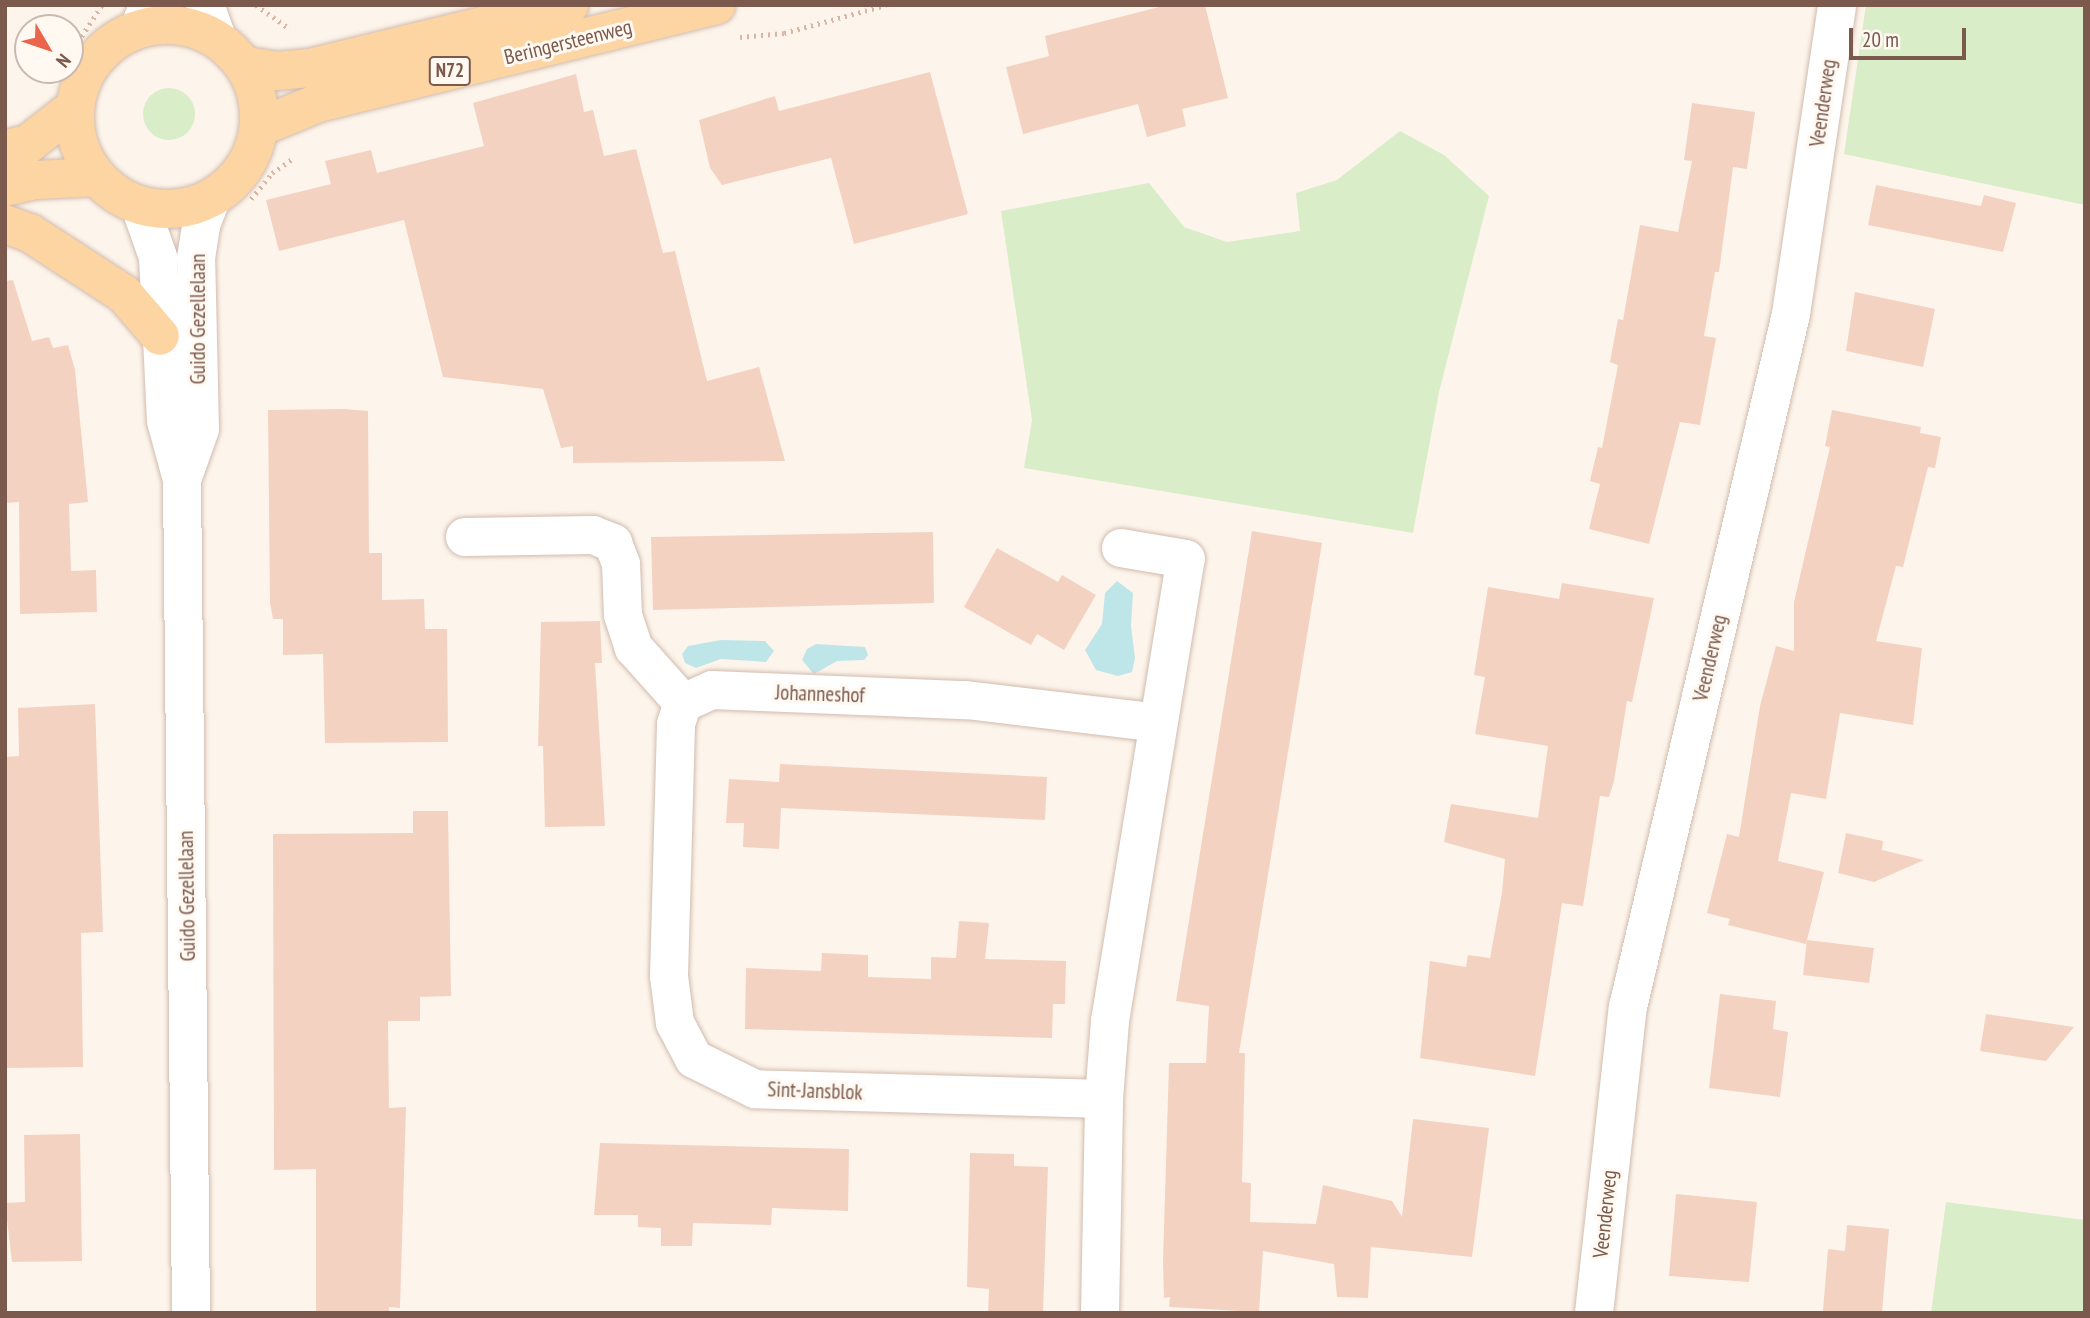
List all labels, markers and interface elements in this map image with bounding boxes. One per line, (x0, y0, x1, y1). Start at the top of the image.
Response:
north arrow (14, 14, 84, 84)
street label: Beringersteenweg (502, 14, 634, 70)
scale bar (1852, 14, 1969, 58)
text: 20 m (1862, 26, 1899, 53)
text: N (51, 49, 76, 72)
road number: N72 (427, 55, 473, 86)
street label: Veenderweg (1804, 57, 1842, 149)
street label: Guido Gezellelaan (185, 254, 211, 384)
street label: Veenderweg (1688, 612, 1732, 704)
street label: Johanneshof (775, 680, 865, 708)
street label: Guido Gezellelaan (173, 830, 201, 962)
street label: Sint-Jansblok (767, 1077, 863, 1105)
street label: Veenderweg (1588, 1169, 1622, 1259)

